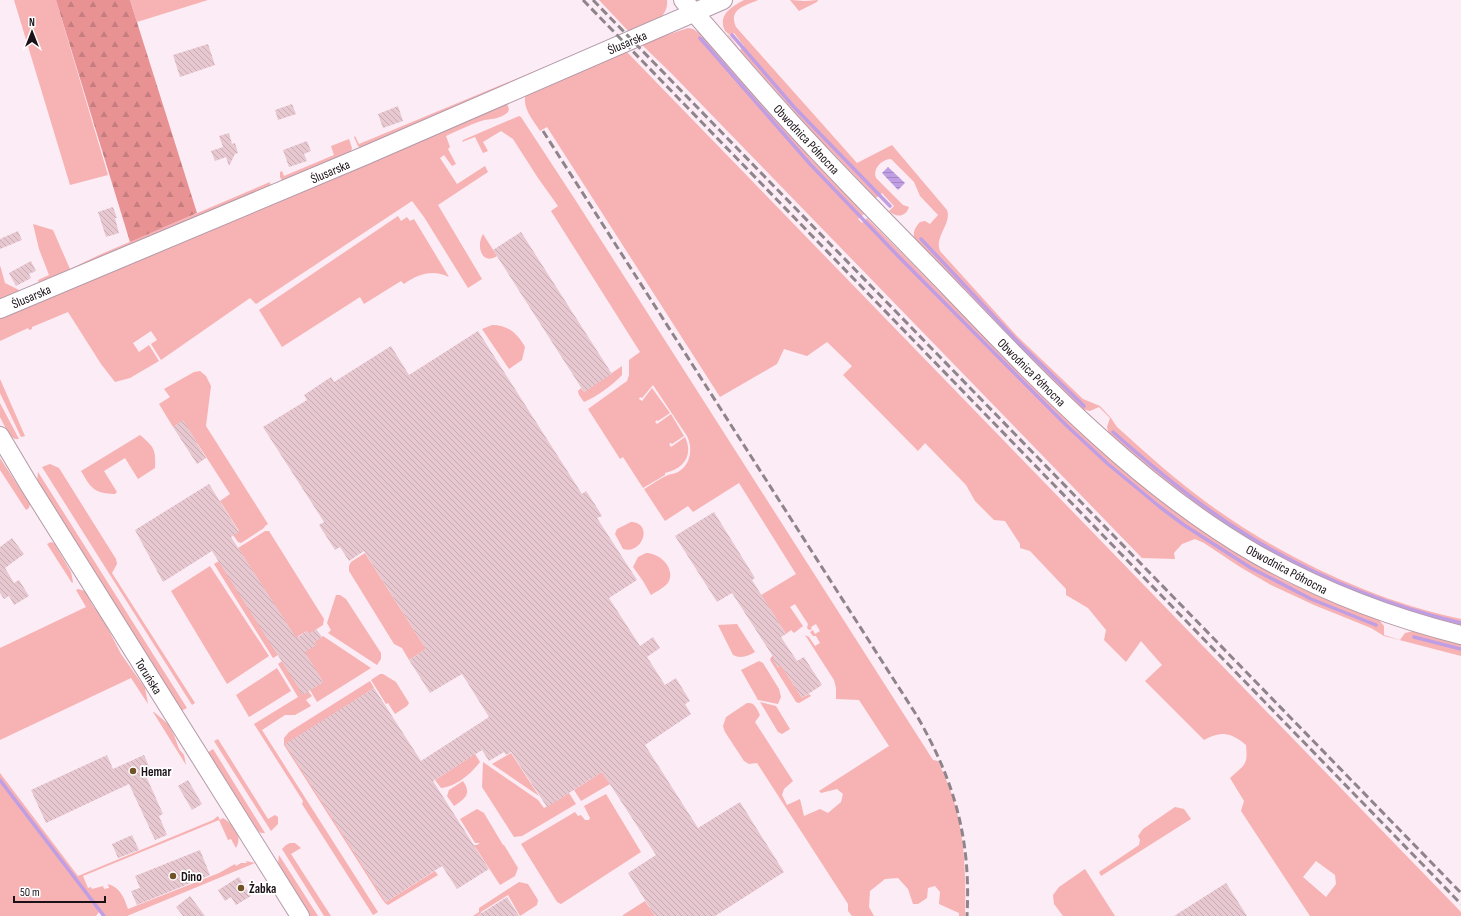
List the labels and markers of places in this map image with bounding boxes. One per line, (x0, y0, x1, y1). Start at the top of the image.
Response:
place label: Hemar (141, 764, 171, 780)
marker: Hemar (128, 766, 138, 776)
place label: Dino (181, 869, 202, 885)
marker: Dino (168, 871, 178, 881)
place label: Żabka (249, 881, 276, 897)
marker: Żabka (236, 883, 246, 893)

